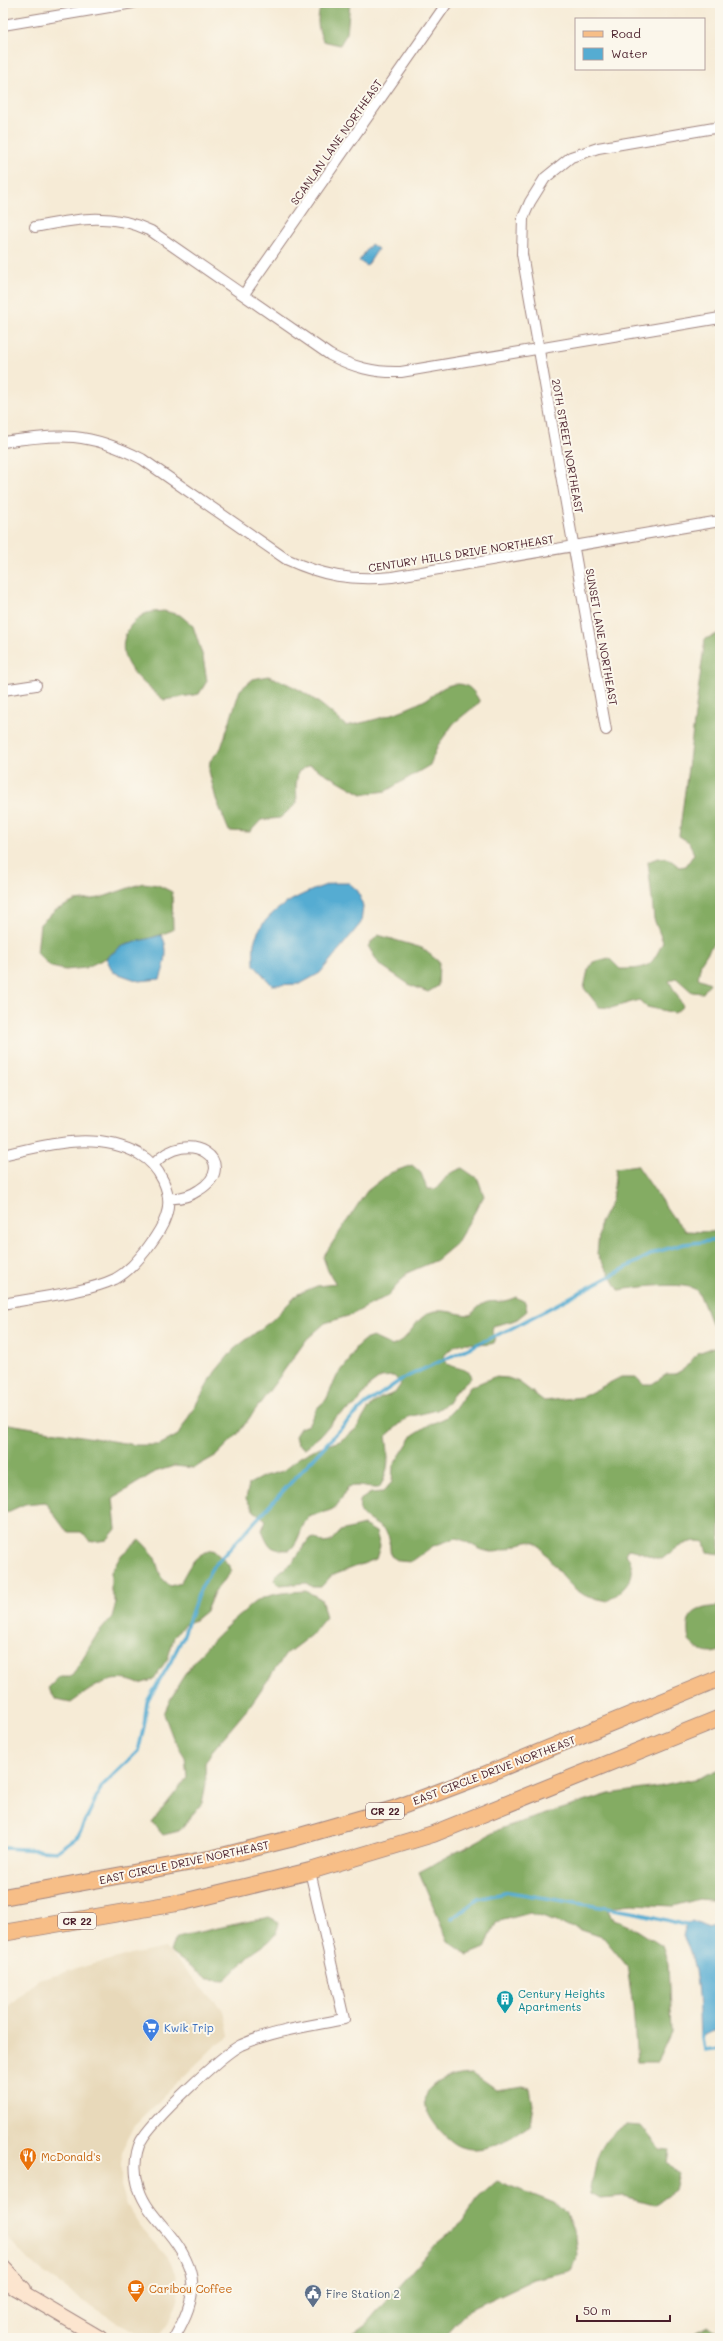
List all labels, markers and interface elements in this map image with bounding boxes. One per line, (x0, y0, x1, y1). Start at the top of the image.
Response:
legend (575, 18, 705, 70)
text: Road (611, 25, 641, 41)
text: Water (611, 45, 648, 61)
street label: SCANLAN LANE NORTHEAST (287, 76, 385, 208)
street label: 20TH STREET NORTHEAST (549, 378, 587, 514)
street label: CENTURY HILLS DRIVE NORTHEAST (367, 531, 555, 575)
street label: SUNSET LANE NORTHEAST (583, 567, 621, 707)
street label: EAST CIRCLE DRIVE NORTHEAST (410, 1732, 578, 1808)
road number: CR 22 (366, 1803, 404, 1819)
street label: EAST CIRCLE DRIVE NORTHEAST (98, 1837, 270, 1887)
road number: CR 22 (58, 1913, 96, 1929)
place label: Century Heights Apartments (518, 1986, 605, 2014)
building icon: Century Heights Apartments (495, 1989, 515, 2014)
supermarket icon: Kwik Trip (141, 2017, 161, 2042)
place label: Kwik Trip (164, 2020, 214, 2035)
restaurant icon: McDonald's (18, 2146, 38, 2171)
place label: McDonald's (41, 2149, 101, 2164)
cafe icon: Caribou Coffee (126, 2278, 146, 2303)
place label: Caribou Coffee (149, 2281, 232, 2296)
public building icon: Fire Station 2 (303, 2283, 323, 2308)
place label: Fire Station 2 (326, 2286, 400, 2301)
scale bar (577, 2297, 670, 2323)
text: 50 m (583, 2302, 611, 2318)

